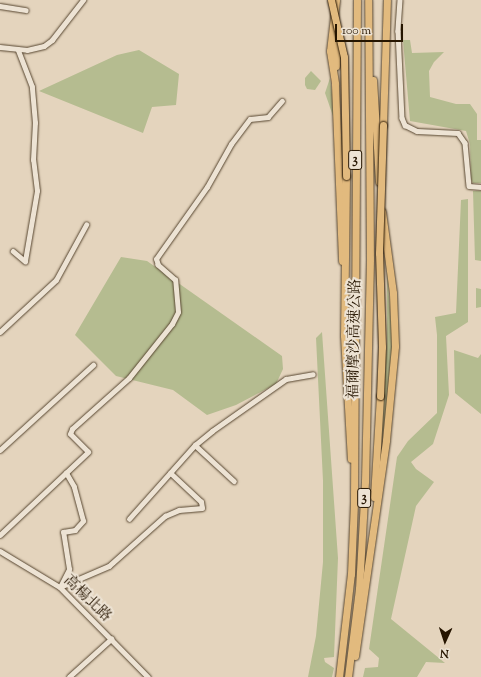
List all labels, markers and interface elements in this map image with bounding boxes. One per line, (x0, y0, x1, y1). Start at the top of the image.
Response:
scale bar (337, 16, 405, 42)
text: 100 m (342, 22, 371, 40)
road number: 3 (348, 148, 362, 172)
street label: 福爾摩沙高速公路 (345, 279, 365, 399)
road number: 3 (357, 486, 371, 510)
street label: 高楊北路 (59, 572, 115, 626)
north arrow (425, 621, 465, 661)
text: N (440, 645, 449, 661)

